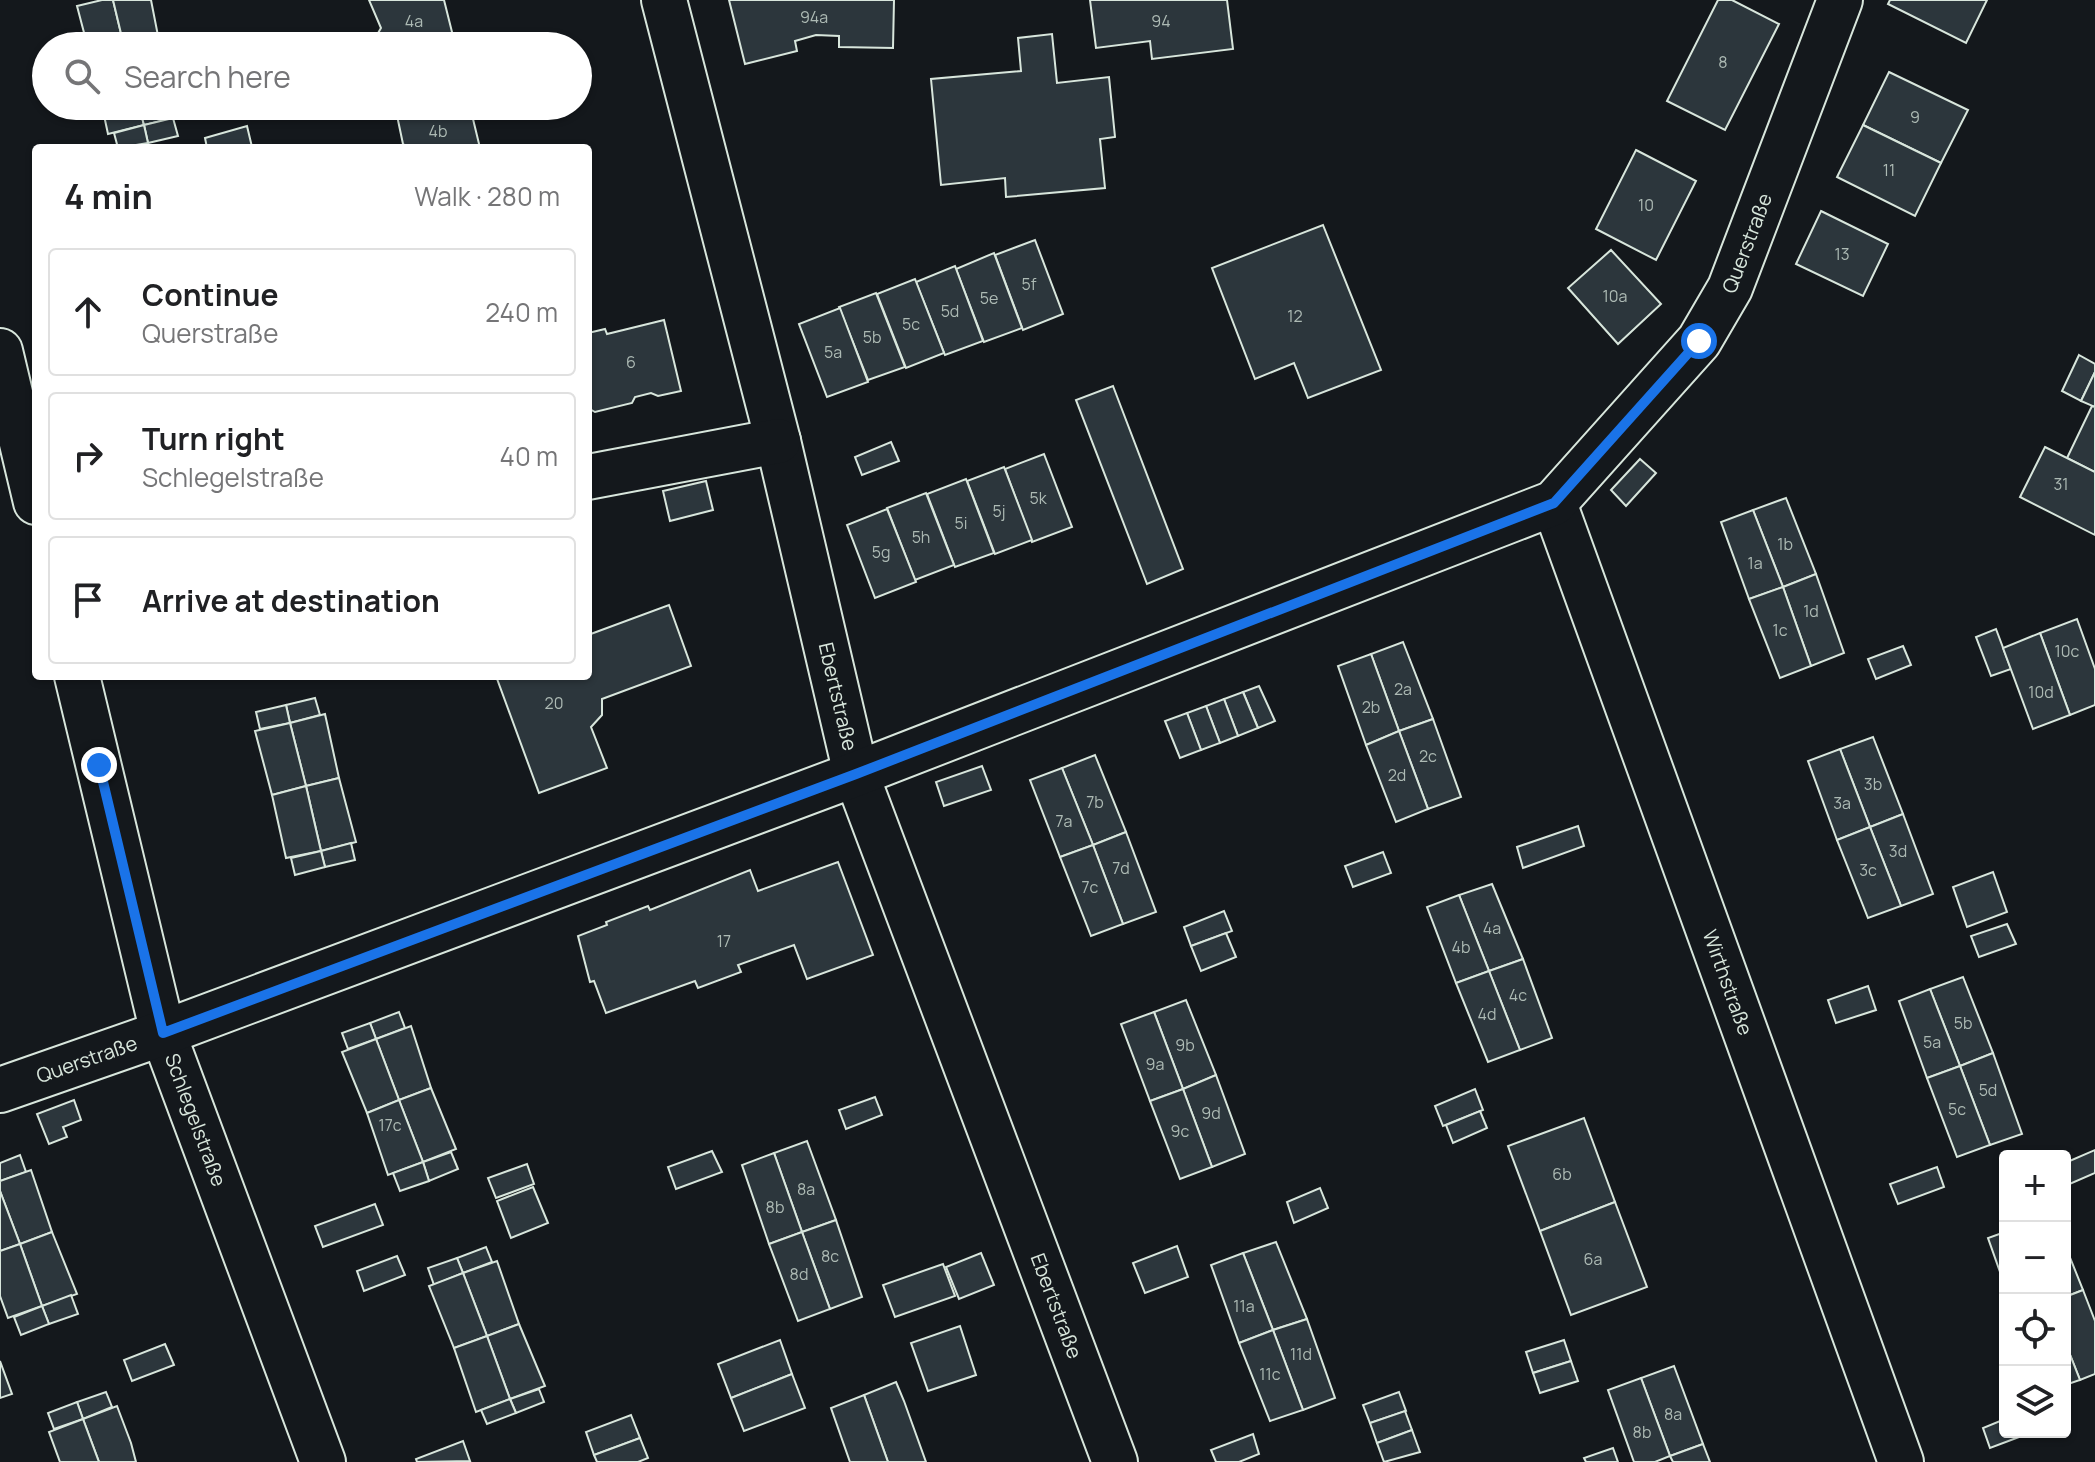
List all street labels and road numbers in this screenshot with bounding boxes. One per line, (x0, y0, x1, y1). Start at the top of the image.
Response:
street label: Querstraße (1715, 189, 1778, 297)
street label: Ebertstraße (813, 640, 864, 753)
street label: Wirthstraße (1697, 926, 1759, 1039)
street label: Querstraße (33, 1029, 141, 1089)
street label: Schlegelstraße (159, 1049, 233, 1190)
street label: Ebertstraße (1025, 1249, 1089, 1362)

